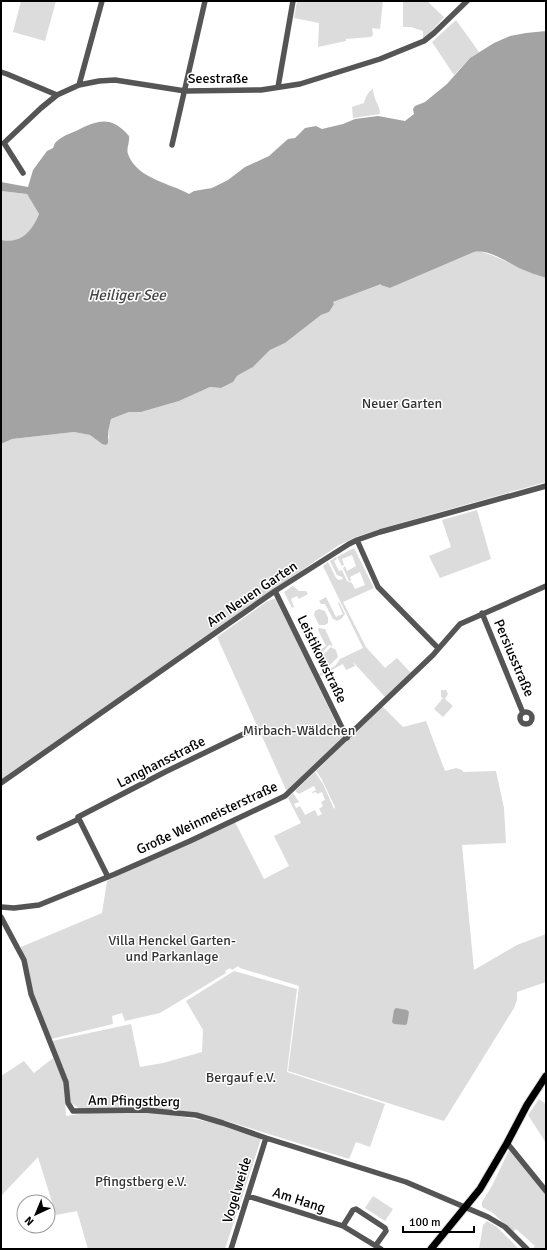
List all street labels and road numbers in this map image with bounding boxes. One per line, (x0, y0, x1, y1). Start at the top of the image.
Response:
street label: Seestraße (188, 70, 248, 87)
street label: Am Neuen Garten (203, 557, 301, 631)
street label: Leistikowstraße (293, 612, 351, 706)
street label: Persiusstraße (490, 617, 538, 699)
street label: Langhansstraße (114, 732, 208, 792)
street label: Große Weinmeisterstraße (134, 778, 280, 858)
street label: Am Pfingstberg (88, 1092, 180, 1110)
street label: Vogelweide (219, 1155, 255, 1225)
street label: Am Hang (271, 1184, 327, 1216)

